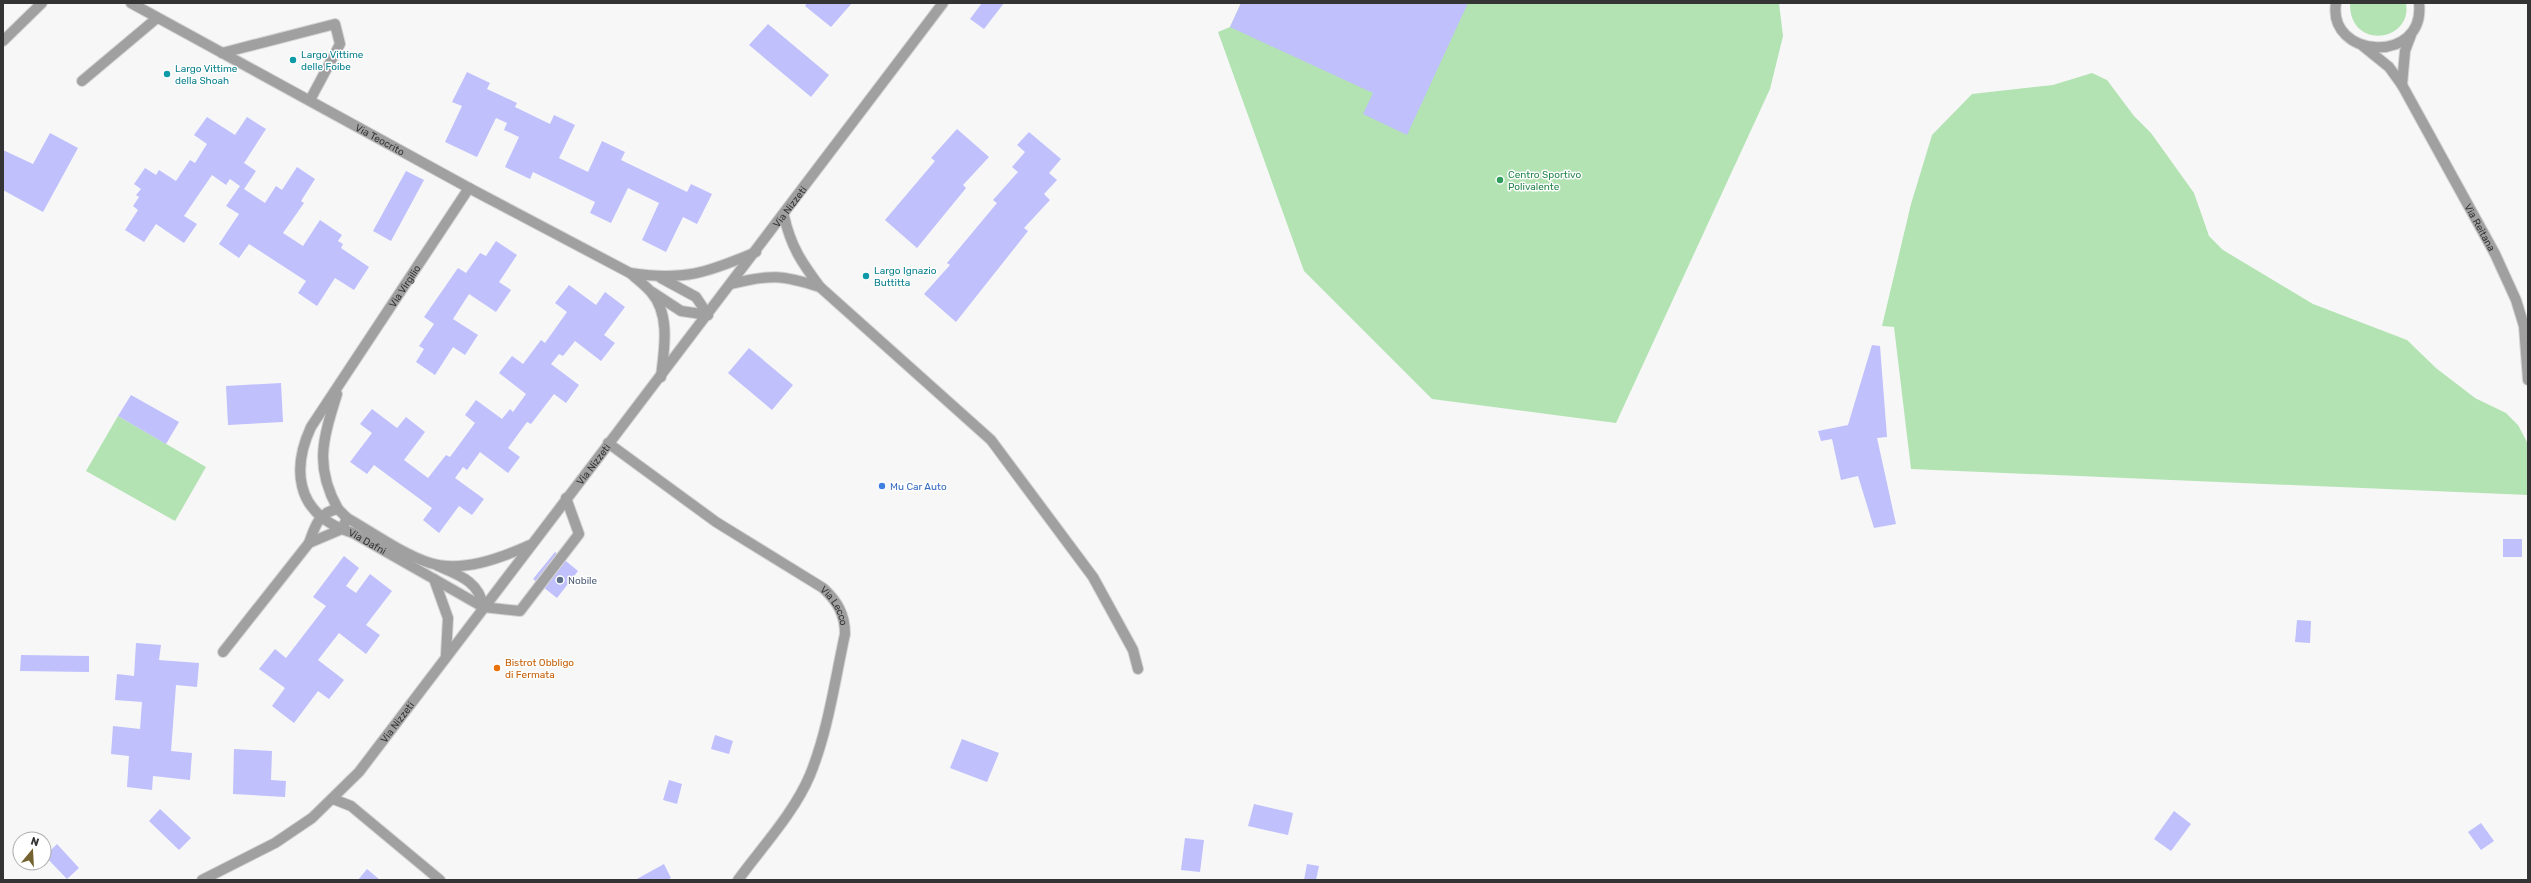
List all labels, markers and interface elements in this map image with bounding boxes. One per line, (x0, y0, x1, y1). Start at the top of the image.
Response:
place label: Largo Vittime delle Foibe (301, 49, 364, 73)
marker: Largo Vittime delle Foibe (288, 55, 298, 65)
place label: Largo Vittime della Shoah (175, 63, 238, 87)
marker: Largo Vittime della Shoah (162, 69, 172, 79)
street label: Via Teocrito (353, 122, 407, 159)
place label: Centro Sportivo Polivalente (1508, 169, 1581, 193)
marker: Centro Sportivo Polivalente (1495, 175, 1505, 185)
street label: Via Nizzeti (771, 184, 810, 230)
street label: Via Reitana (2461, 202, 2497, 254)
street label: Via Virgilio (387, 263, 424, 310)
place label: Largo Ignazio Buttitta (874, 265, 937, 289)
marker: Largo Ignazio Buttitta (861, 271, 871, 281)
street label: Via Nizzeti (574, 442, 613, 488)
marker: Mu Car Auto (877, 481, 887, 491)
place label: Mu Car Auto (890, 481, 947, 493)
street label: Via Dafni (347, 527, 388, 558)
marker: Nobile (555, 575, 565, 585)
place label: Nobile (568, 575, 597, 587)
street label: Via Lecco (818, 584, 849, 627)
place label: Bistrot Obbligo di Fermata (505, 657, 574, 681)
marker: Bistrot Obbligo di Fermata (492, 663, 502, 673)
street label: Via Nizzeti (378, 700, 417, 745)
north arrow (12, 831, 52, 871)
text: N (29, 835, 41, 849)

